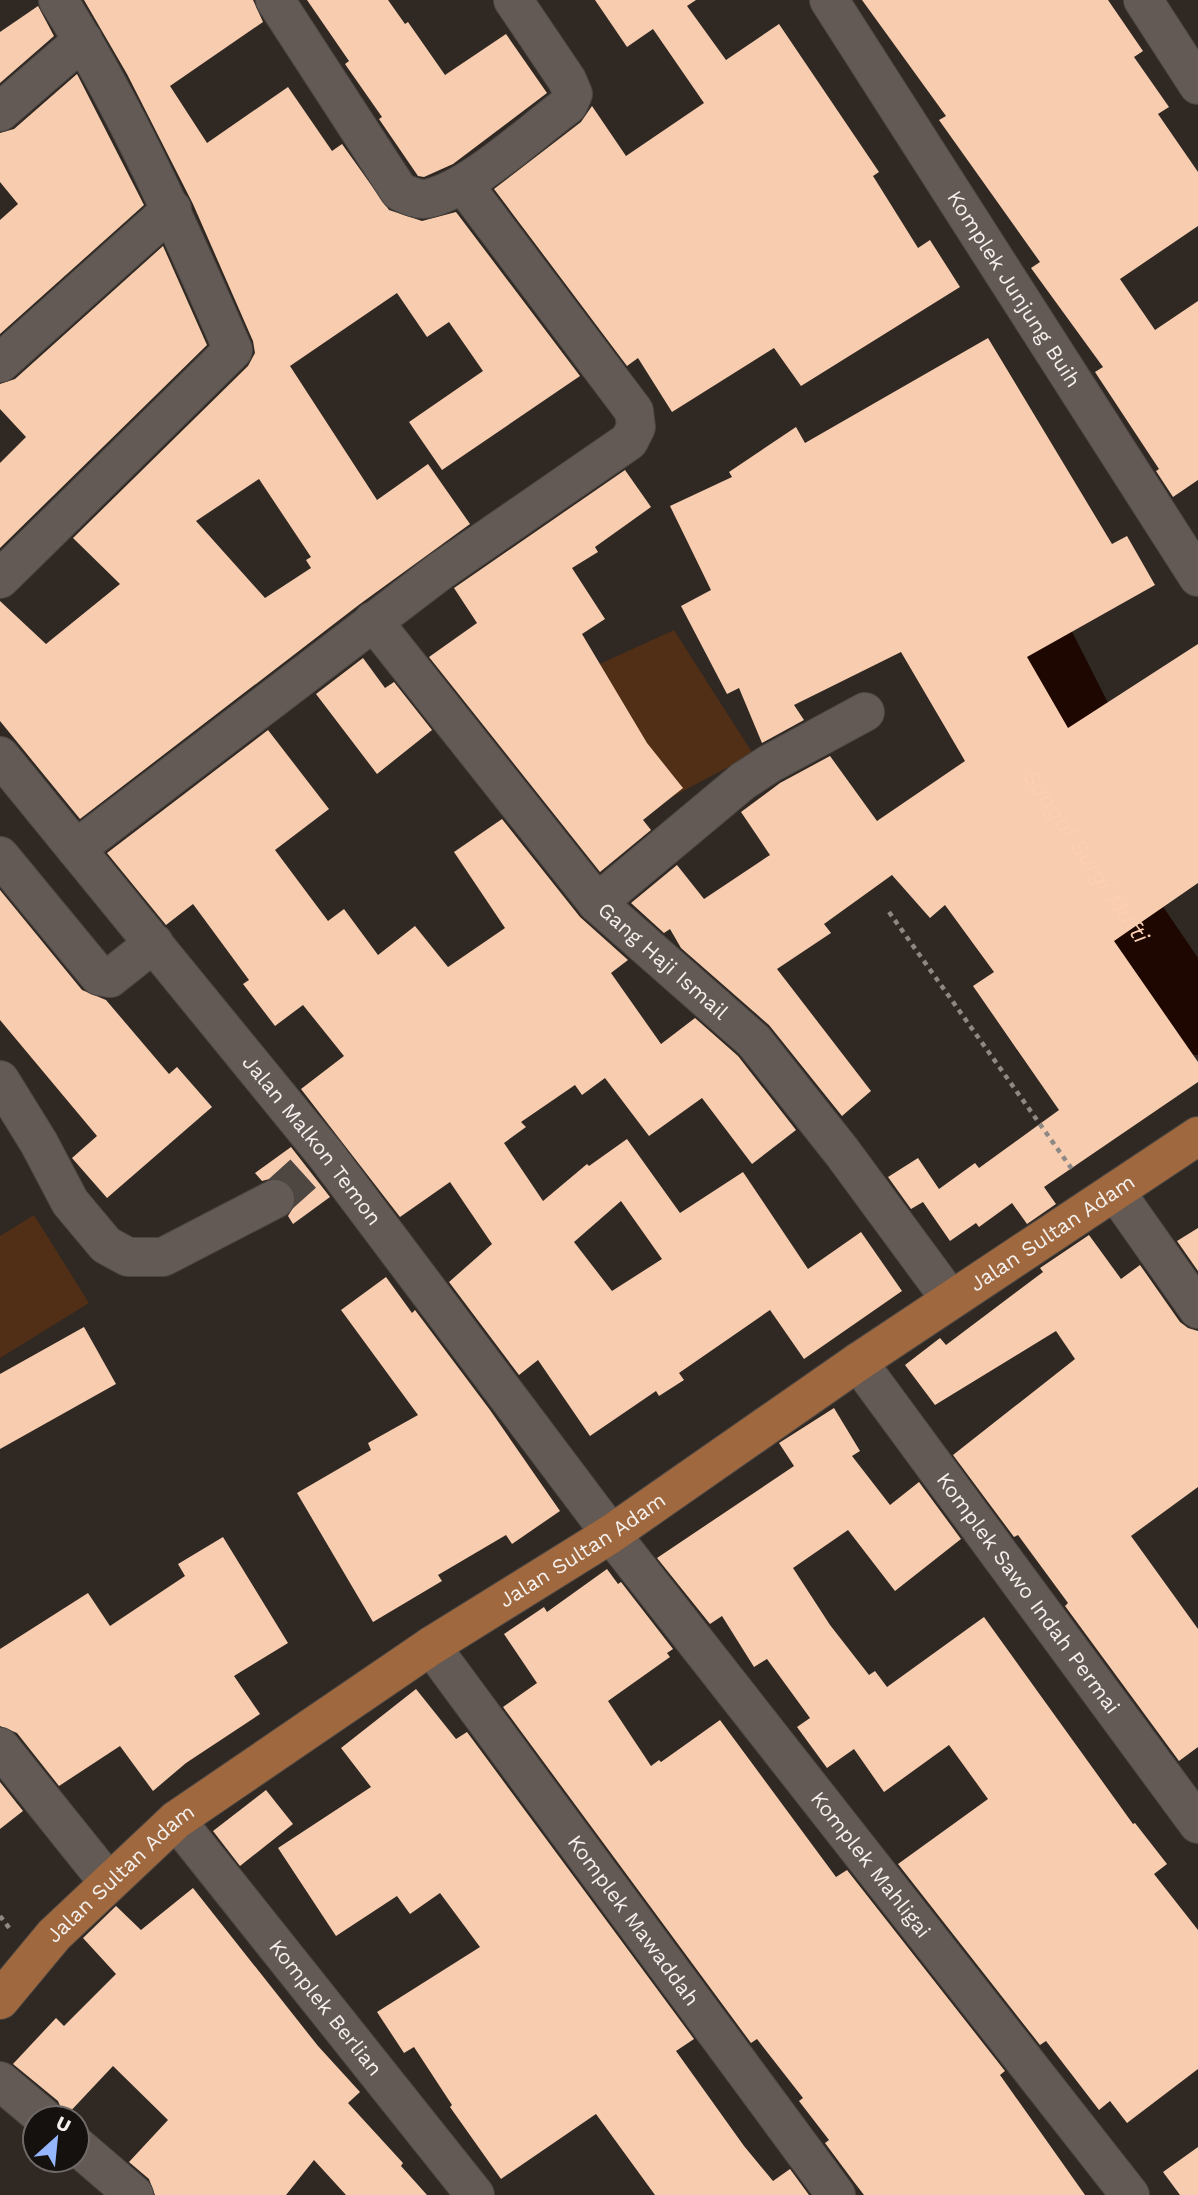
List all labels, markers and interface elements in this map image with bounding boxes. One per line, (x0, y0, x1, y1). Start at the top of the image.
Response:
street label: Komplek Junjung Buih (942, 186, 1086, 392)
water label: Sungai Surgi Mufti (1017, 764, 1155, 949)
street label: Gang Haji Ismail (593, 897, 734, 1025)
street label: Jalan Malkon Temon (237, 1050, 387, 1230)
street label: Jalan Sultan Adam (965, 1169, 1139, 1296)
street label: Komplek Sawo Indah Permai (932, 1467, 1125, 1718)
street label: Jalan Sultan Adam (494, 1487, 670, 1613)
street label: Komplek Mahligai (806, 1786, 936, 1943)
street label: Jalan Sultan Adam (40, 1798, 199, 1947)
street label: Komplek Mawaddah (563, 1830, 705, 2010)
street label: Komplek Berlian (264, 1934, 388, 2081)
north arrow (21, 2104, 91, 2174)
text: U (52, 2111, 75, 2138)

